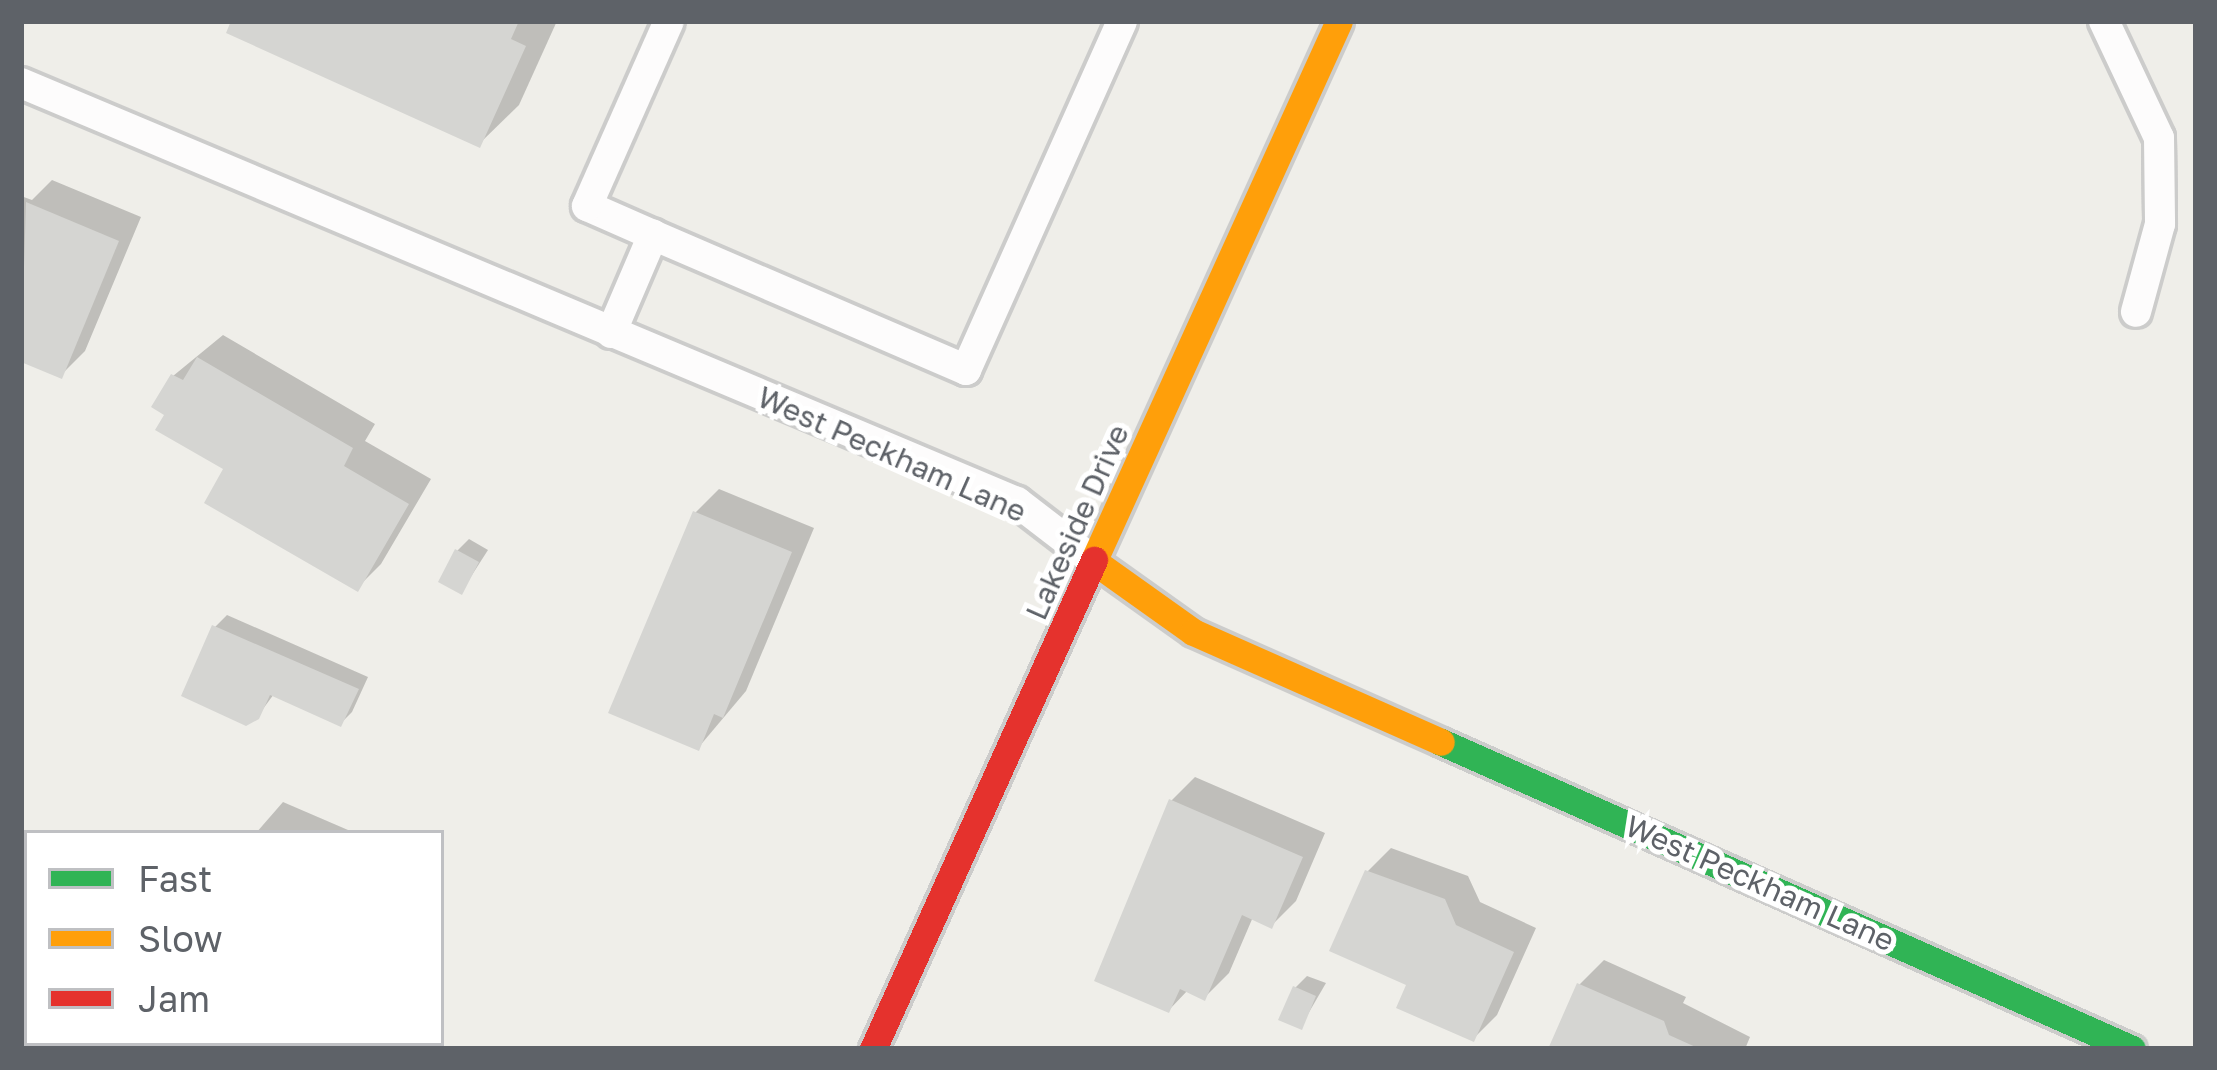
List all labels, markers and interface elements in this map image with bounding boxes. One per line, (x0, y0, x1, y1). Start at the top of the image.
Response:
street label: West Peckham Lane (752, 379, 1032, 529)
street label: Lakeside Drive (1018, 419, 1136, 625)
street label: West Peckham Lane (1620, 808, 1900, 958)
legend (24, 830, 444, 1046)
text: Fast (138, 857, 213, 900)
text: Slow (138, 917, 223, 960)
text: Jam (138, 977, 210, 1020)

